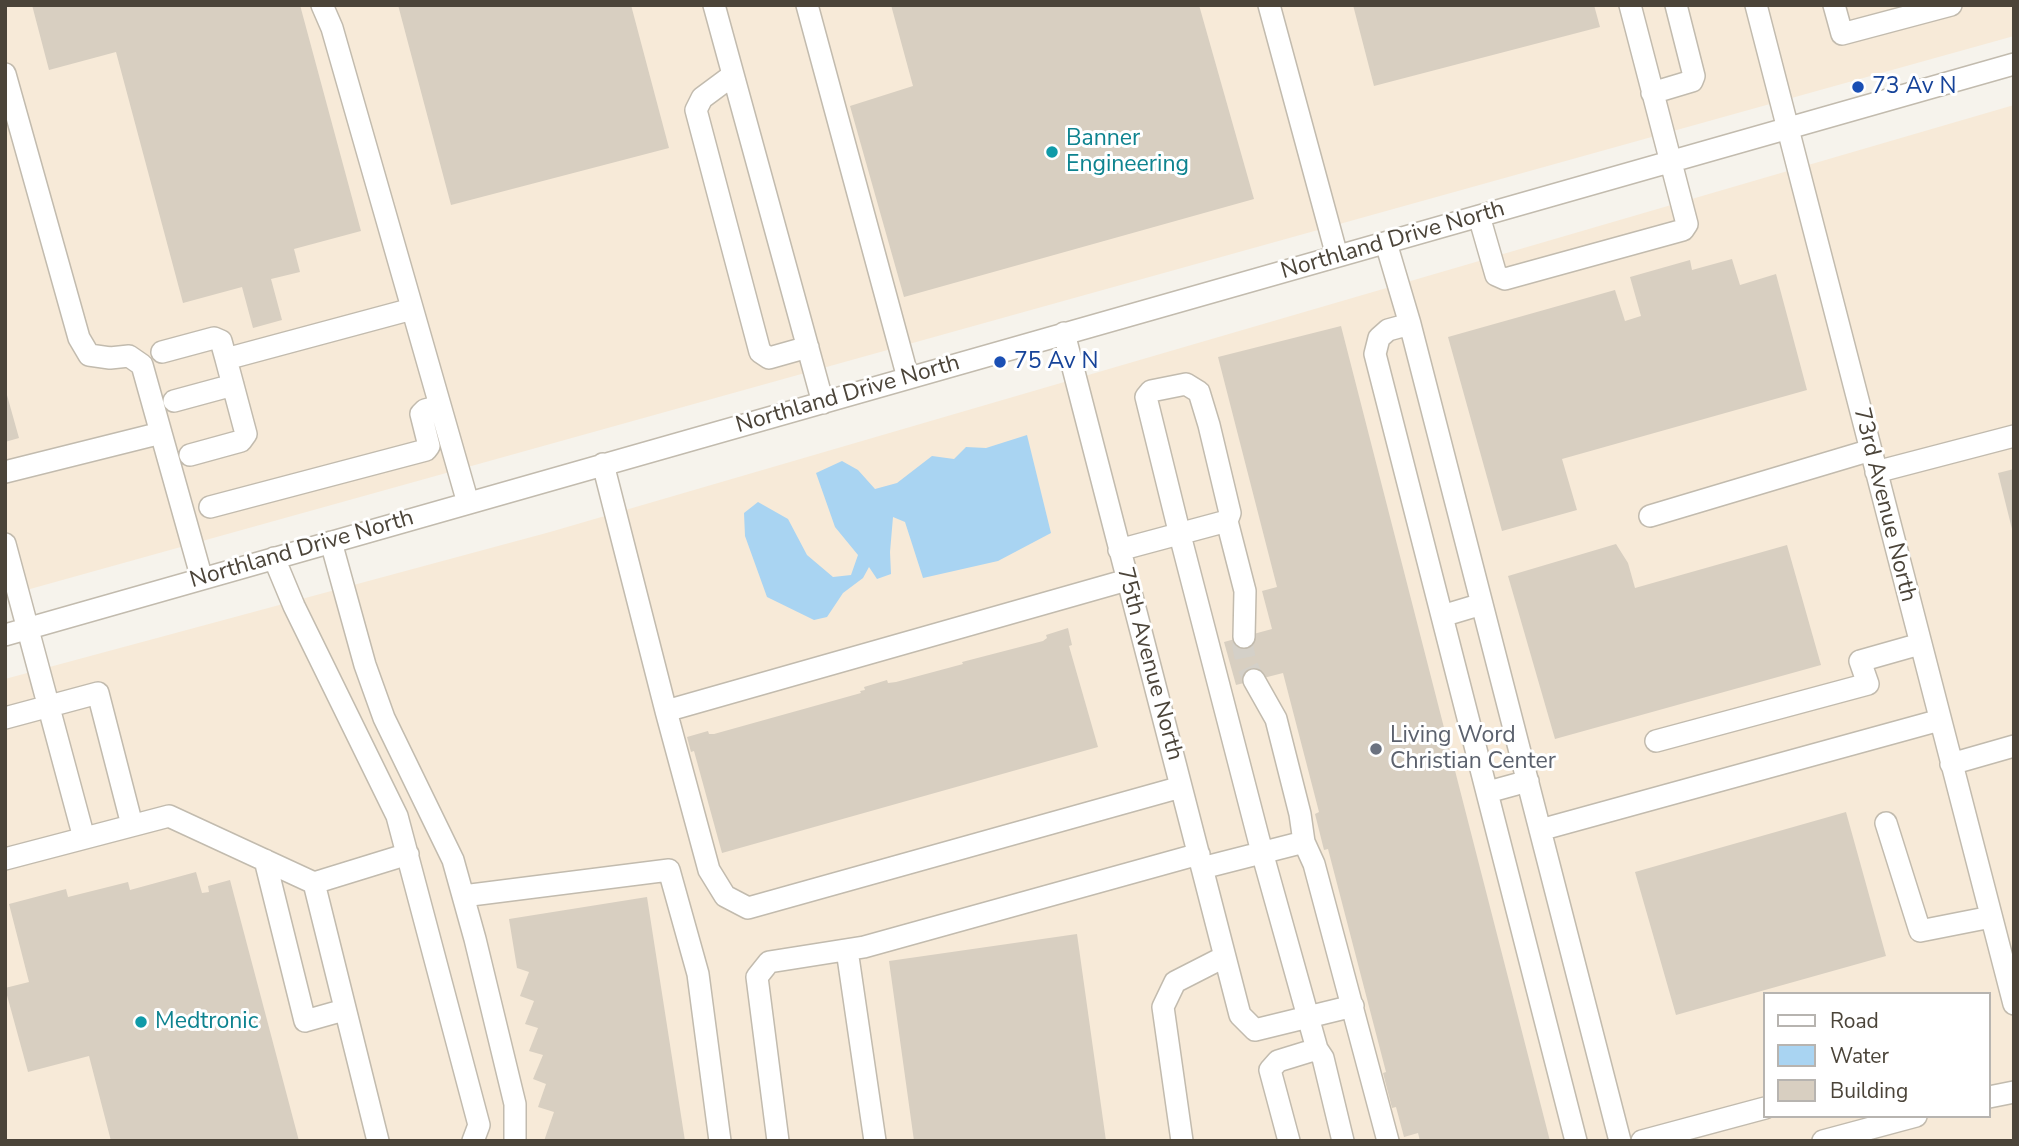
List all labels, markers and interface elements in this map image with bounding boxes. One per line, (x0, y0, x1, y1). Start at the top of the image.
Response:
place label: 73 Av N (1872, 73, 1956, 101)
marker: 73 Av N (1850, 79, 1866, 95)
place label: Banner Engineering (1066, 125, 1189, 179)
marker: Banner Engineering (1044, 144, 1060, 160)
street label: Northland Drive North (1278, 196, 1508, 286)
place label: 75 Av N (1014, 348, 1098, 376)
street label: Northland Drive North (733, 350, 963, 440)
marker: 75 Av N (992, 354, 1008, 370)
street label: 73rd Avenue North (1847, 405, 1921, 605)
street label: Northland Drive North (187, 505, 417, 595)
street label: 75th Avenue North (1110, 565, 1188, 763)
place label: Living Word Christian Center (1390, 722, 1556, 776)
marker: Living Word Christian Center (1368, 741, 1384, 757)
legend (1764, 992, 1991, 1118)
text: Road (1830, 1007, 1879, 1035)
place label: Medtronic (155, 1008, 258, 1036)
marker: Medtronic (133, 1014, 149, 1030)
text: Water (1830, 1042, 1889, 1070)
text: Building (1830, 1077, 1908, 1105)

